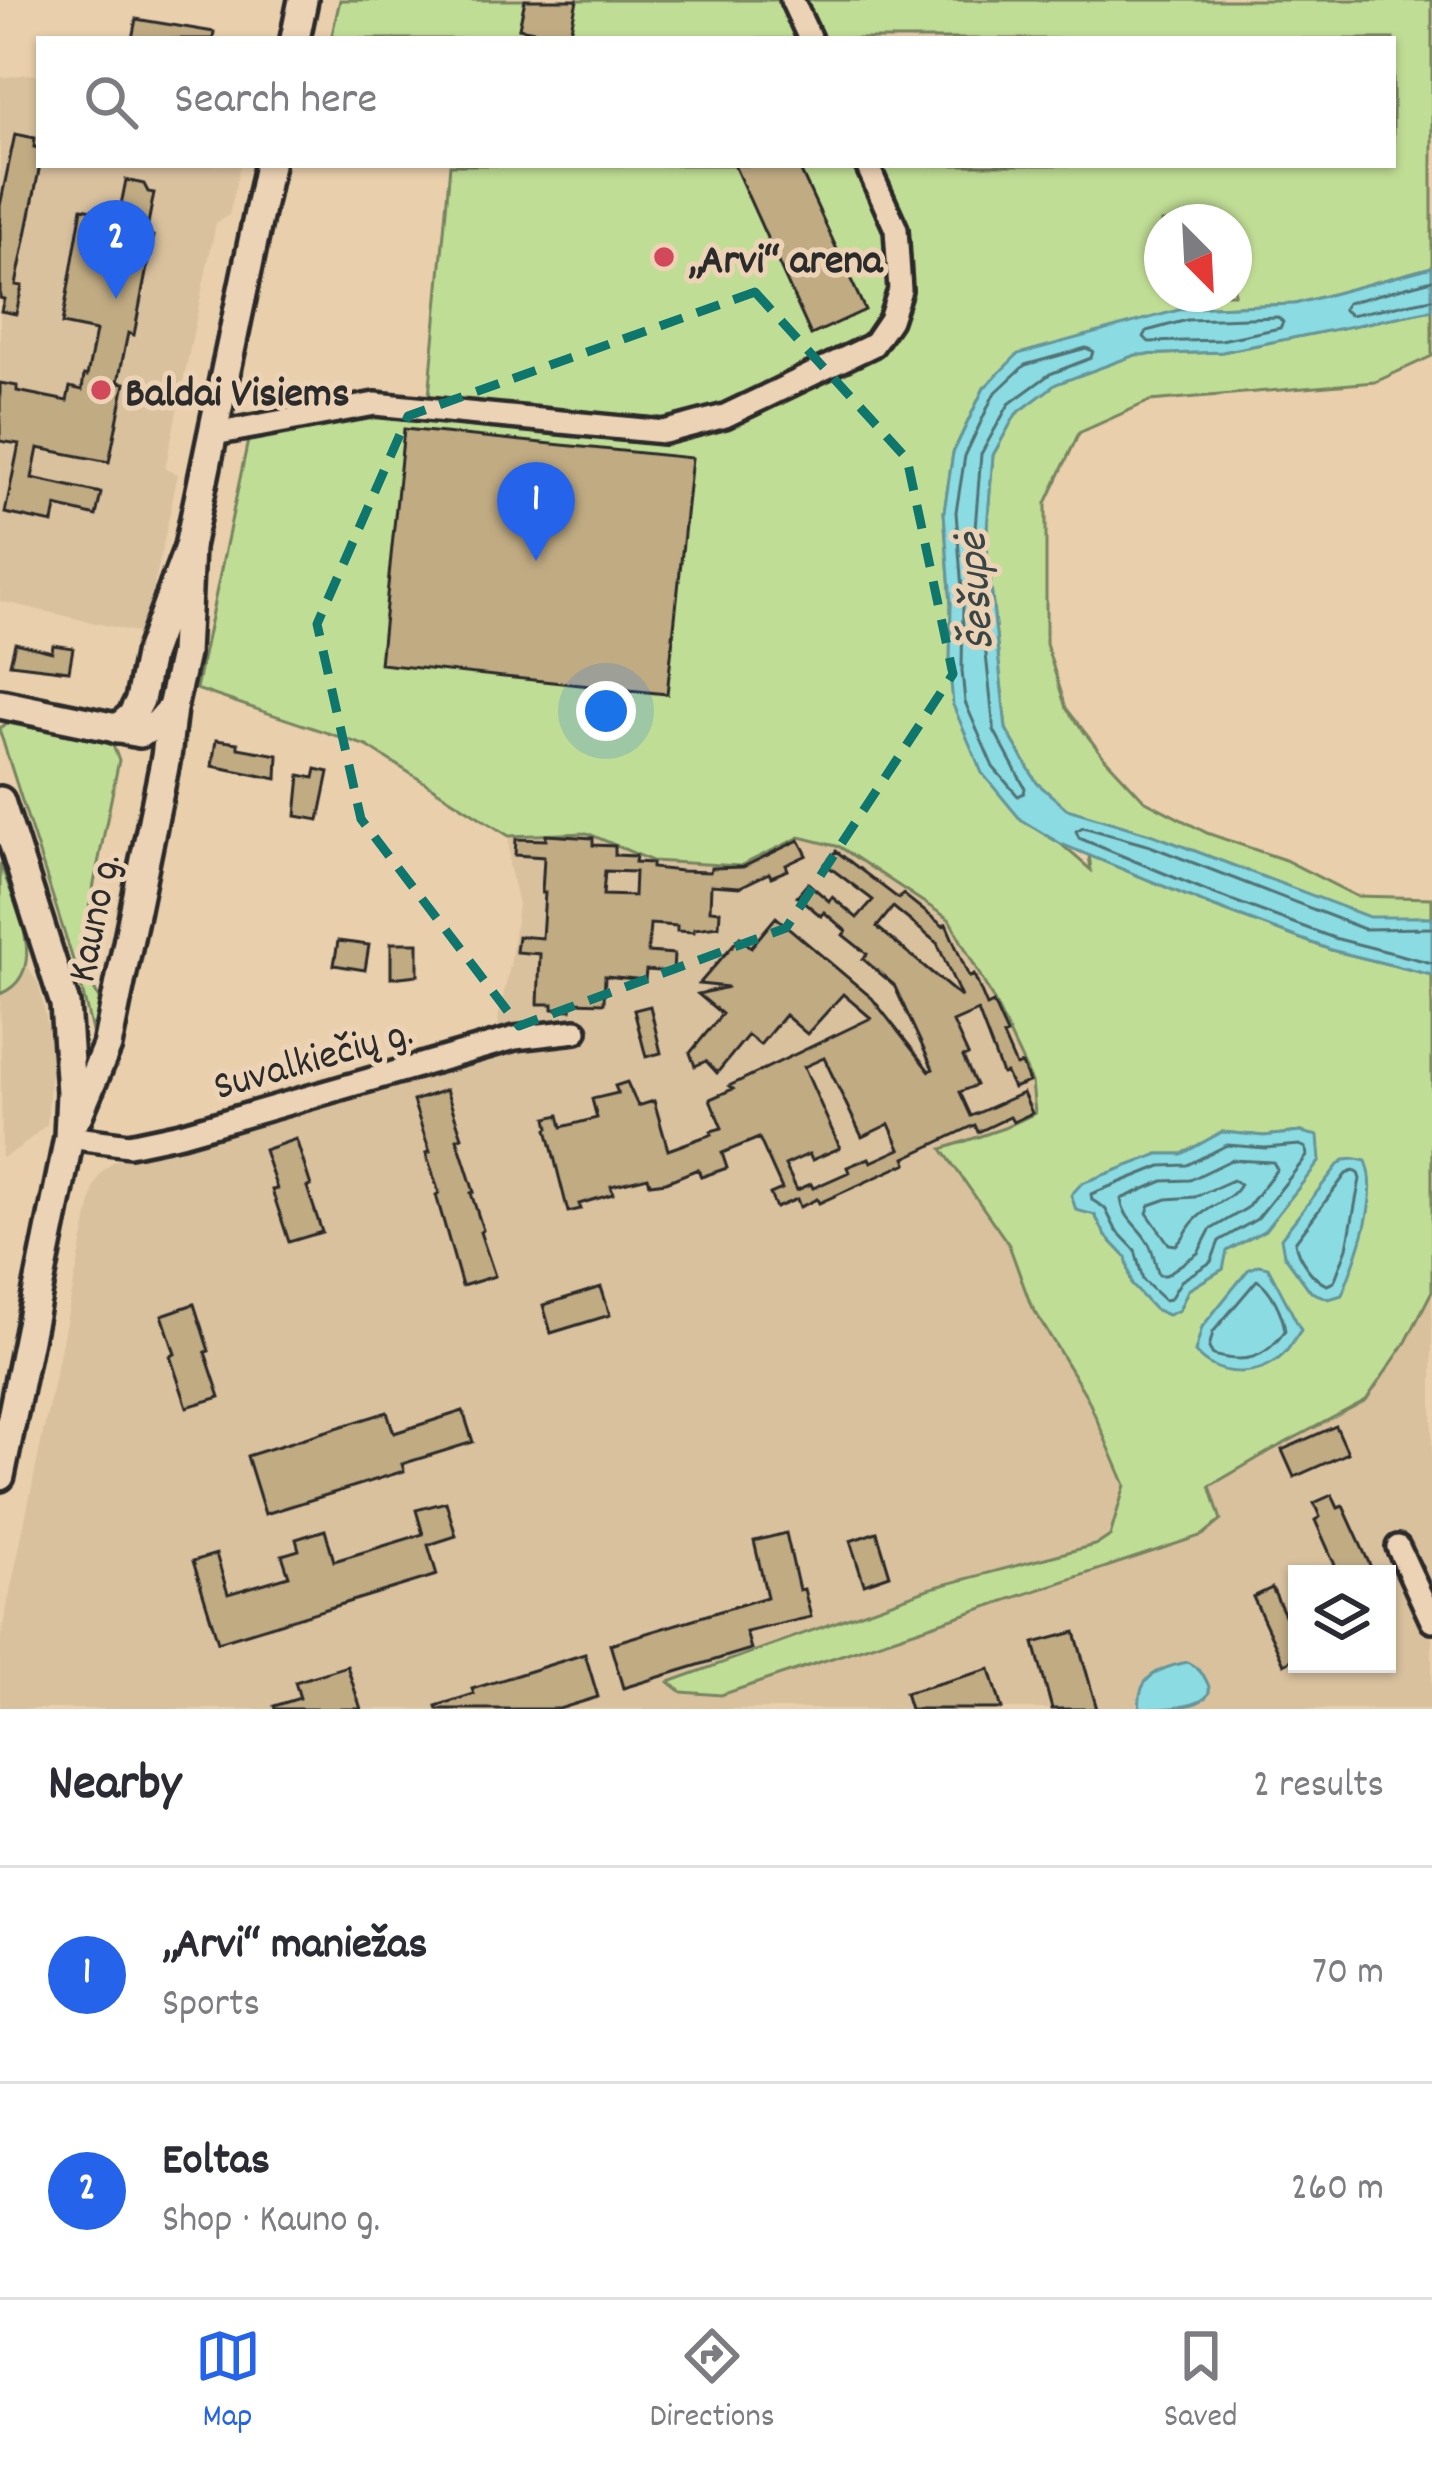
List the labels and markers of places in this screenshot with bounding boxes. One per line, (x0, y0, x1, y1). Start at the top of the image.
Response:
pin: 2 (77, 200, 155, 299)
place label: „Arvi“ arena (688, 234, 884, 294)
marker: „Arvi“ arena (651, 244, 677, 270)
place label: Baldai Visiems (125, 367, 350, 427)
marker: Baldai Visiems (88, 377, 114, 403)
pin: 1 (497, 462, 575, 561)

